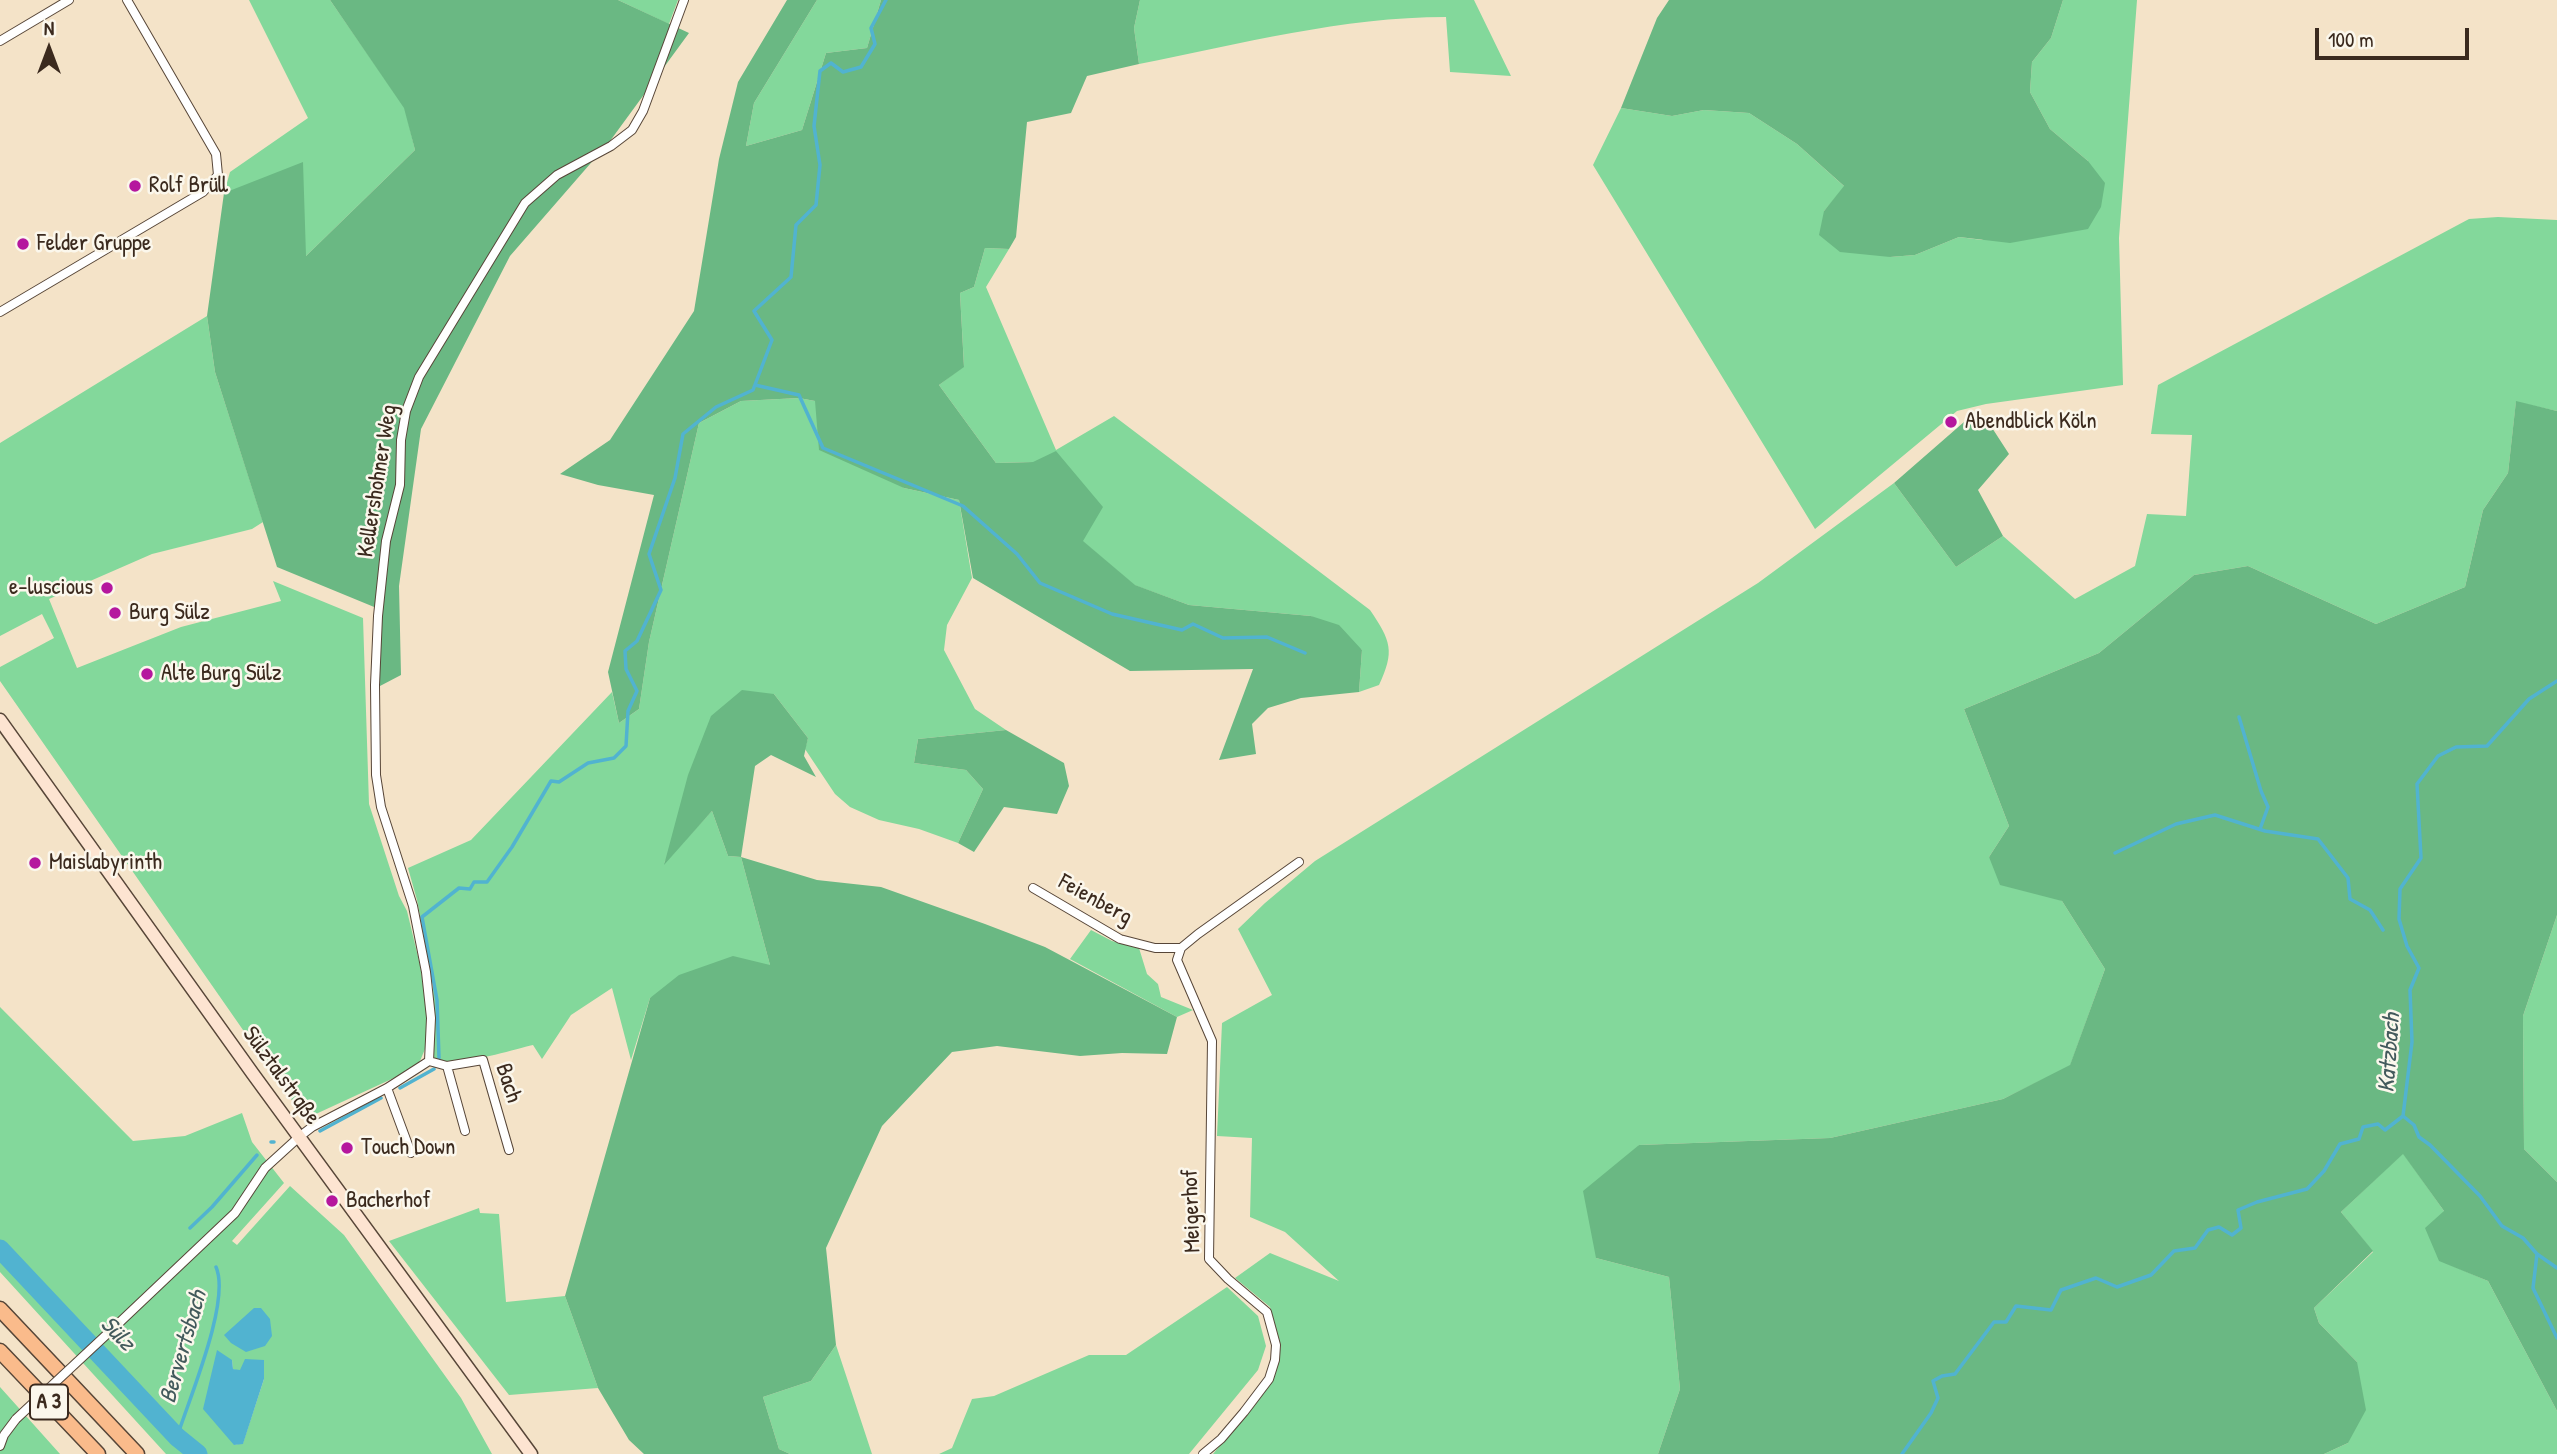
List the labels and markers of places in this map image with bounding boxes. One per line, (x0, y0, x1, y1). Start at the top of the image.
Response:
place label: Rolf Brüll (149, 172, 228, 200)
marker: Rolf Brüll (127, 178, 143, 194)
place label: Felder Gruppe (37, 230, 151, 258)
marker: Felder Gruppe (15, 236, 31, 252)
place label: Abendblick Köln (1965, 408, 2097, 436)
marker: Abendblick Köln (1943, 414, 1959, 430)
place label: e-luscious (9, 574, 93, 602)
marker: e-luscious (99, 580, 115, 596)
place label: Burg Sülz (129, 599, 210, 627)
marker: Burg Sülz (107, 605, 123, 621)
place label: Alte Burg Sülz (161, 660, 282, 688)
marker: Alte Burg Sülz (139, 666, 155, 682)
place label: Maislabyrinth (49, 849, 162, 877)
marker: Maislabyrinth (27, 855, 43, 871)
place label: Touch Down (361, 1134, 455, 1162)
marker: Touch Down (339, 1140, 355, 1156)
place label: Bacherhof (346, 1187, 430, 1215)
marker: Bacherhof (324, 1193, 340, 1209)

